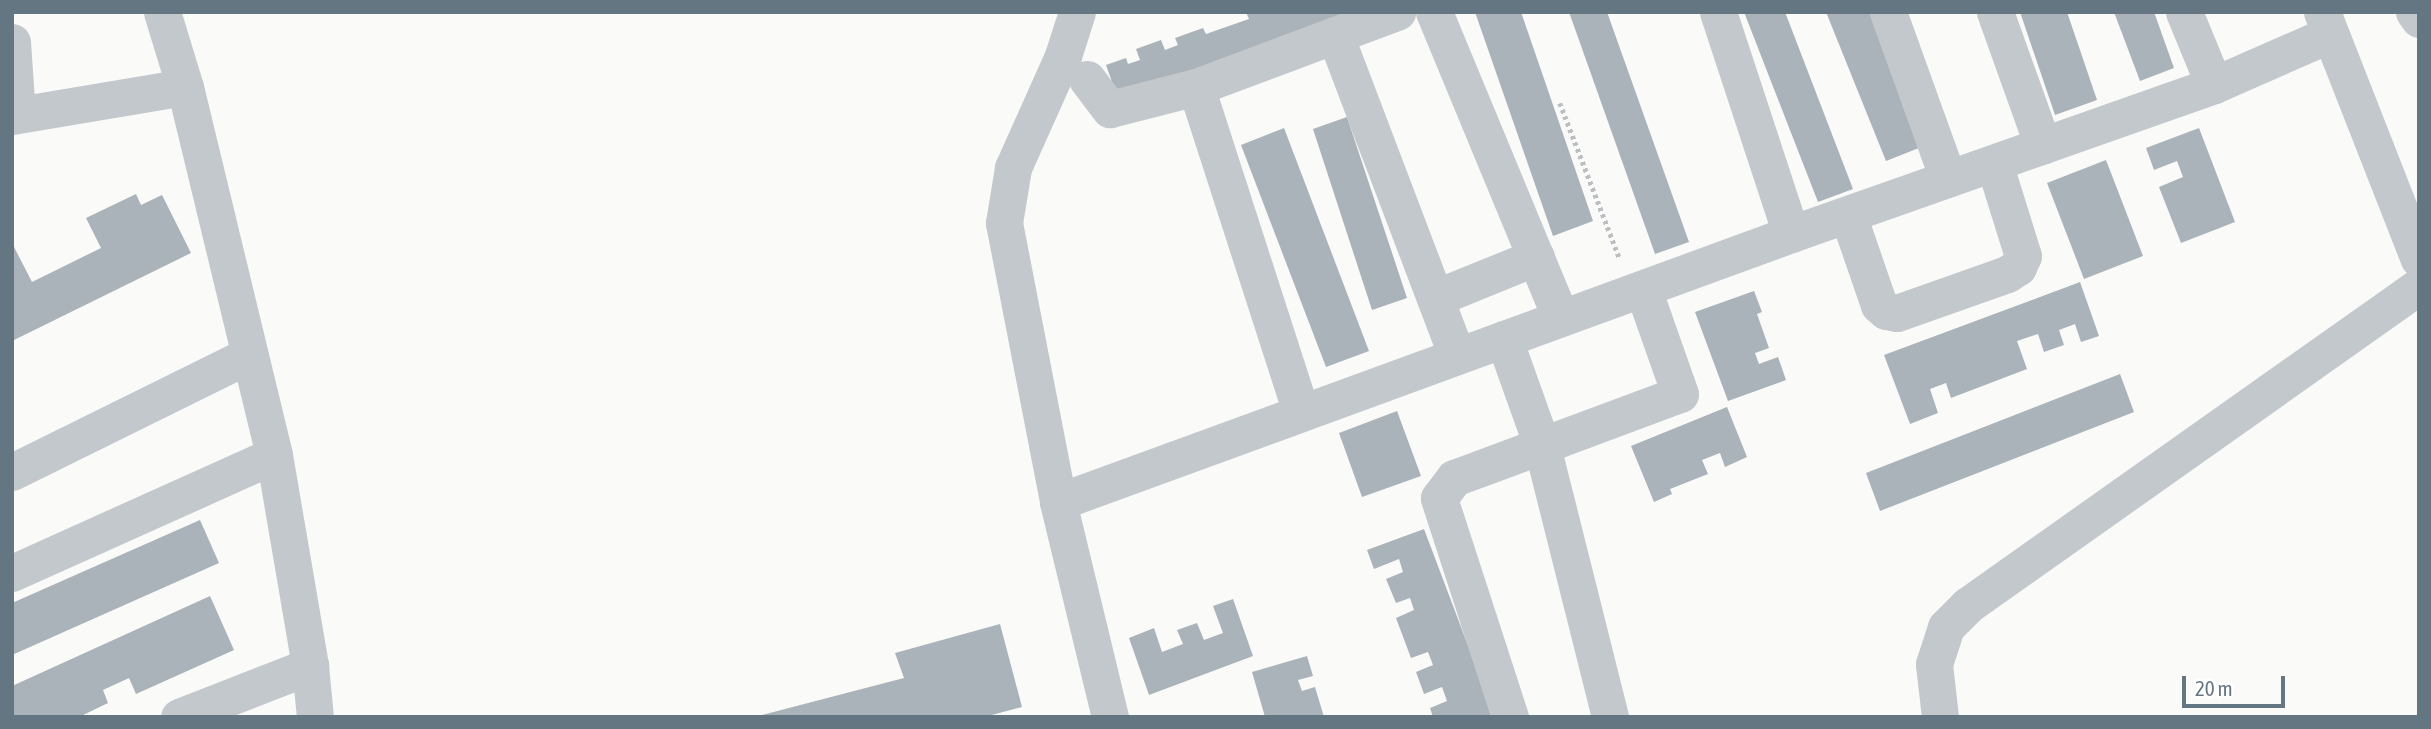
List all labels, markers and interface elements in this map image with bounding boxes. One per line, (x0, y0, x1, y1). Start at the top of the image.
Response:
scale bar (2186, 662, 2289, 706)
text: 20 m (2195, 676, 2233, 700)

